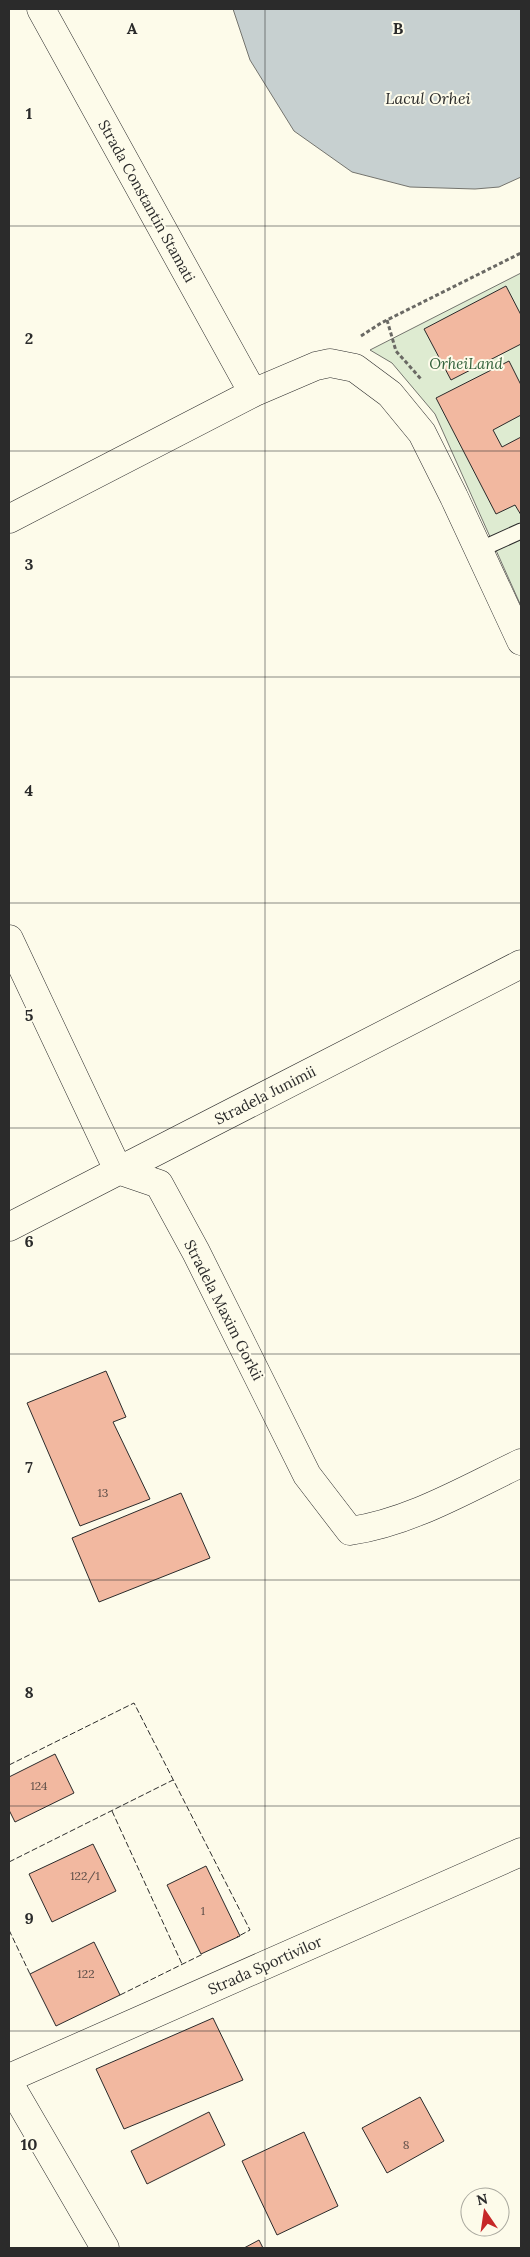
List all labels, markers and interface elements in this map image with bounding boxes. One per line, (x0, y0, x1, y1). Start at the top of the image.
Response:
text: A (127, 18, 138, 38)
text: B (393, 18, 404, 38)
water label: Lacul Orhei (385, 88, 471, 108)
text: 1 (26, 103, 32, 123)
street label: Strada Constantin Stamati (94, 116, 200, 286)
text: 2 (25, 328, 33, 348)
park label: OrheiLand (429, 354, 503, 373)
text: 3 (25, 554, 34, 574)
text: 4 (25, 780, 34, 800)
text: 5 (25, 1005, 34, 1025)
street label: Stradela Junimii (211, 1061, 319, 1129)
text: 6 (24, 1231, 34, 1251)
street label: Stradela Maxim Gorkii (180, 1236, 268, 1384)
text: 7 (25, 1457, 33, 1477)
house number: 13 (97, 1485, 109, 1500)
text: 8 (24, 1682, 34, 1702)
house number: 124 (30, 1778, 48, 1793)
house number: 122/1 (70, 1868, 100, 1884)
house number: 1 (201, 1903, 205, 1918)
text: 9 (24, 1908, 34, 1928)
street label: Strada Sportivilor (205, 1931, 325, 1999)
house number: 122 (77, 1966, 95, 1981)
text: 10 (21, 2134, 37, 2154)
house number: 8 (403, 2137, 410, 2152)
north arrow (460, 2187, 510, 2237)
text: N (475, 2189, 490, 2209)

